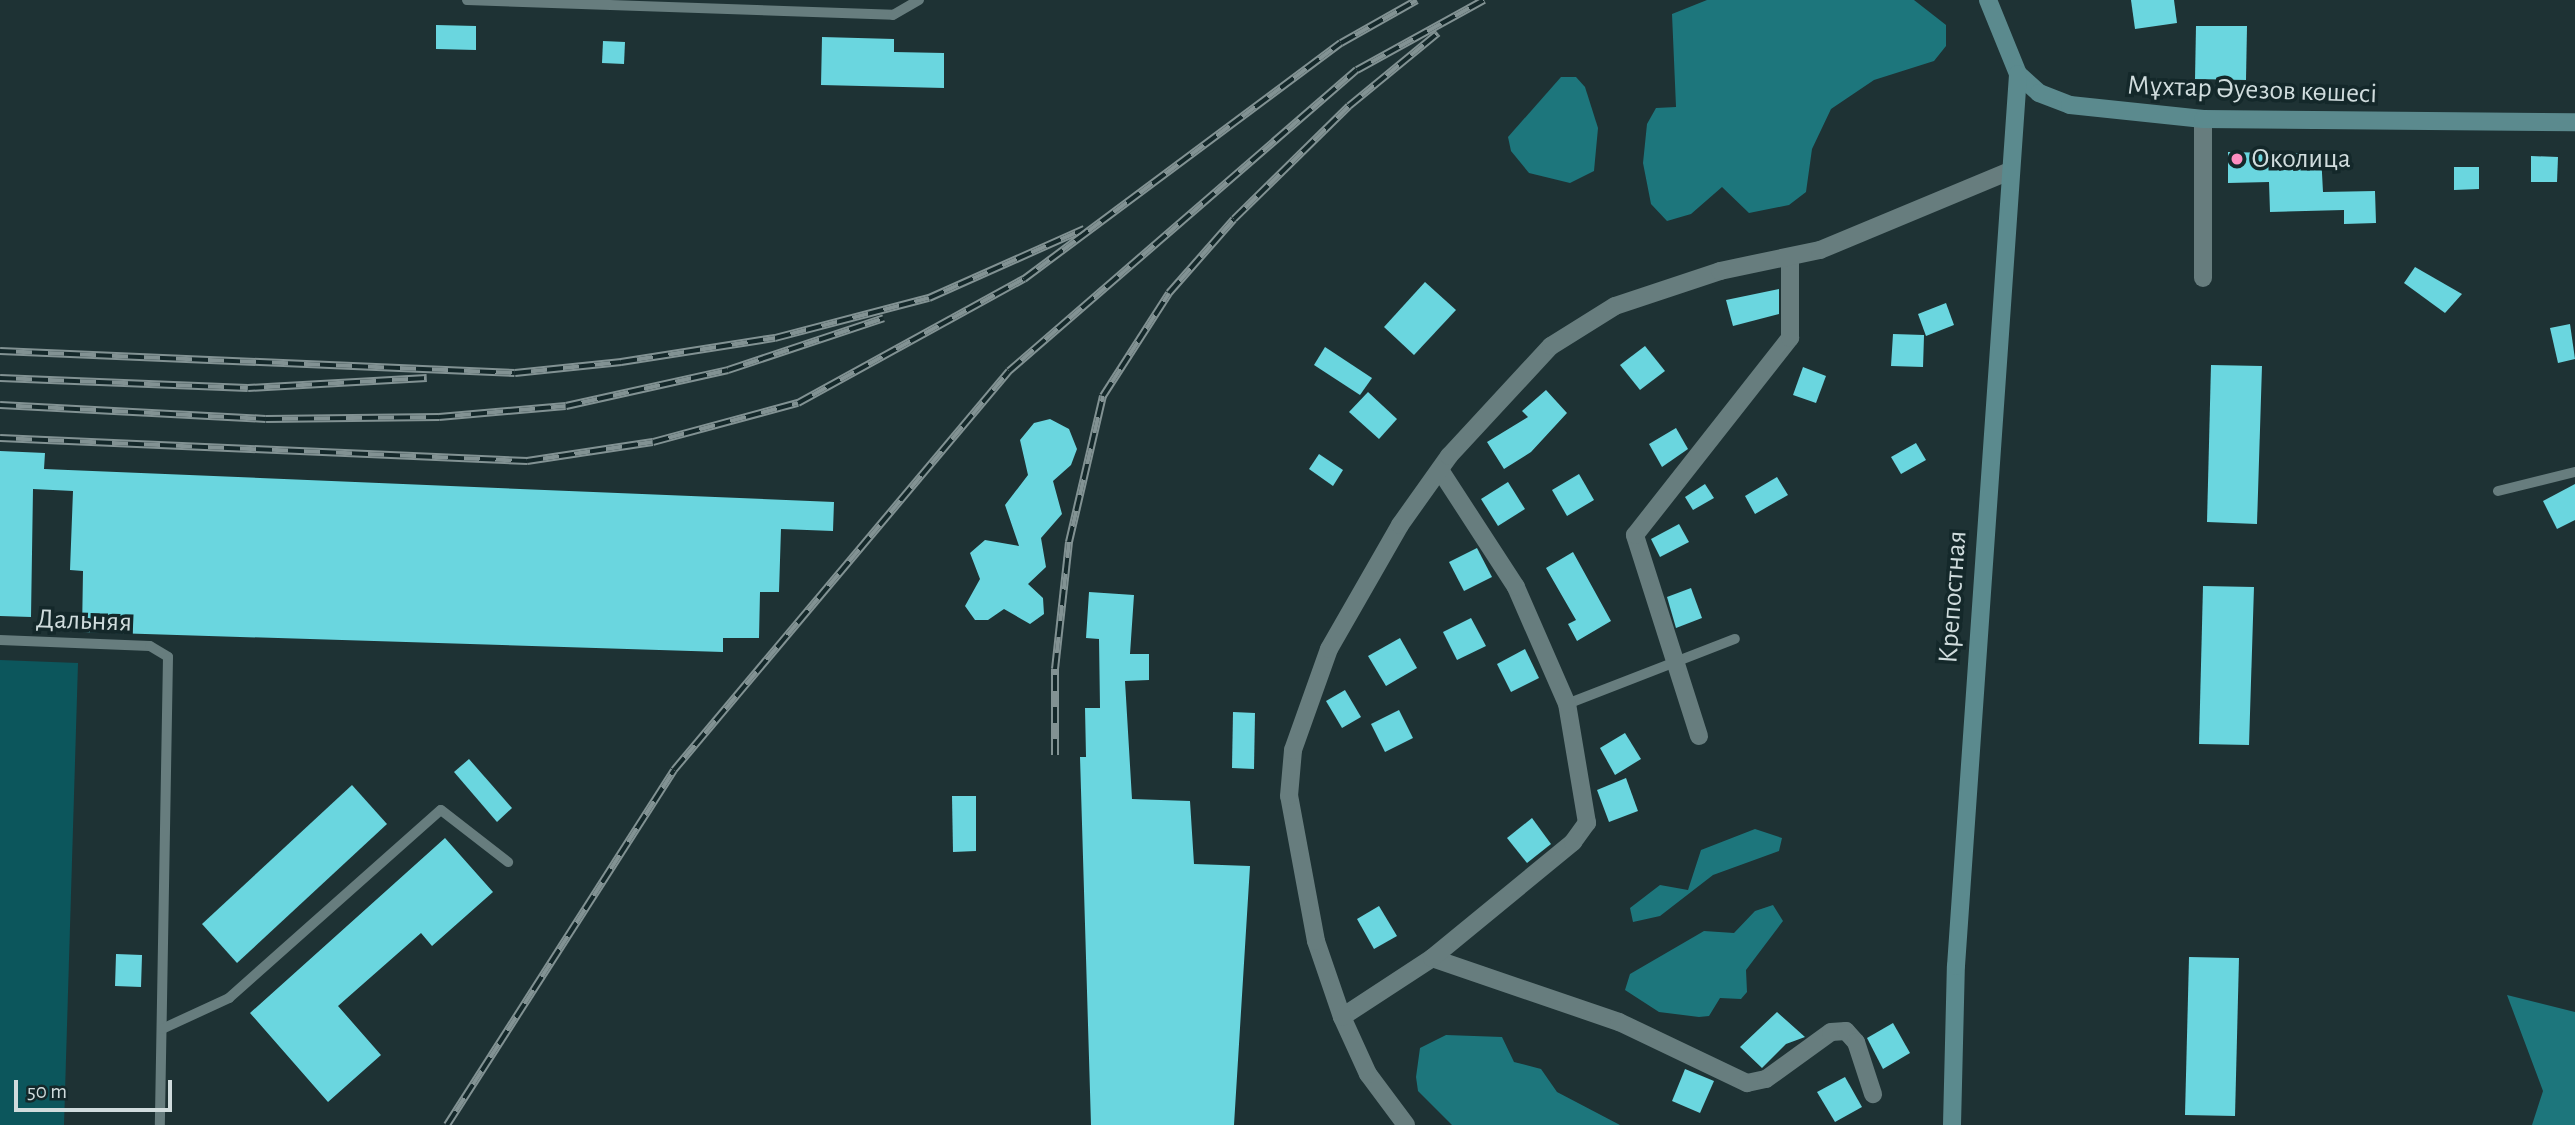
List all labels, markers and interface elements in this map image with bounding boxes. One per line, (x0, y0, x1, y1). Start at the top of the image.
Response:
street label: Мұхтар Әуезов көшесі (2126, 69, 2378, 111)
place label: Околица (2251, 142, 2351, 176)
marker: Околица (2229, 151, 2245, 167)
street label: Крепостная (1932, 529, 1974, 665)
street label: Дальняя (35, 603, 133, 639)
scale bar (18, 1066, 175, 1110)
text: 50 m (27, 1081, 67, 1102)

